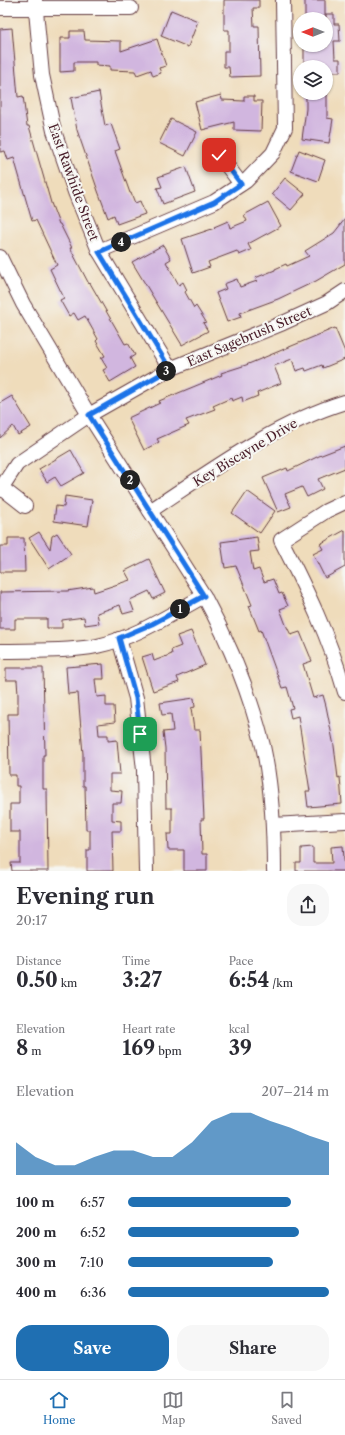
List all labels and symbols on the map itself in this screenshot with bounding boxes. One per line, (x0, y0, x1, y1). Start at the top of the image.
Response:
north arrow (293, 12, 333, 52)
street label: East Rawhide Street (45, 121, 103, 243)
pin (202, 138, 236, 172)
pin: 4 (111, 232, 131, 252)
street label: East Sagebrush Street (184, 302, 314, 369)
pin: 3 (156, 361, 176, 381)
street label: Key Biscayne Drive (190, 414, 300, 490)
pin: 2 (120, 470, 140, 490)
pin: 1 (170, 599, 190, 619)
pin (123, 717, 157, 751)

